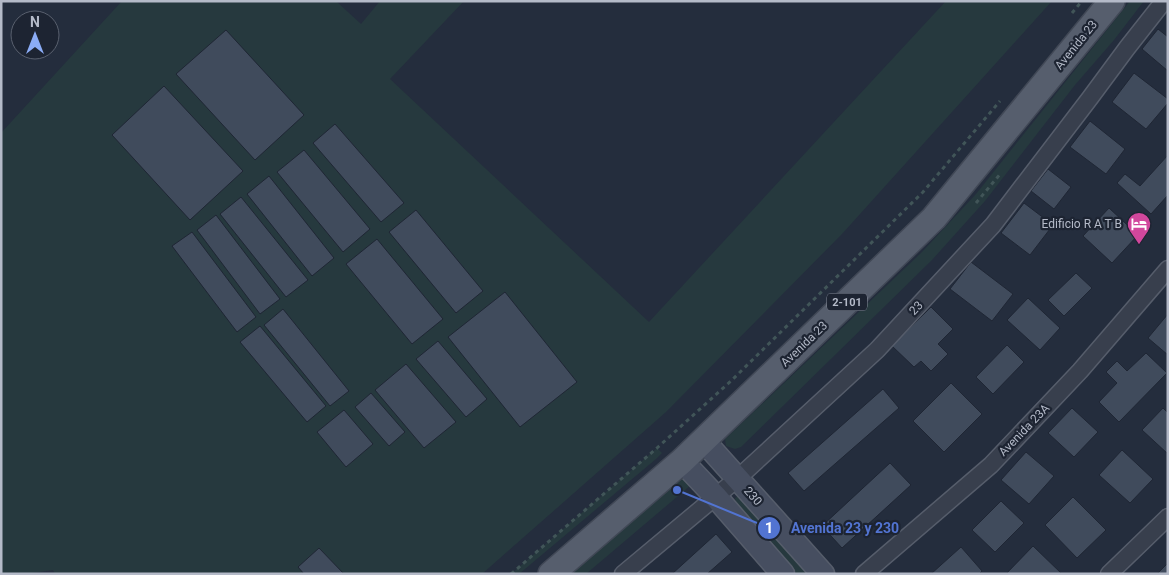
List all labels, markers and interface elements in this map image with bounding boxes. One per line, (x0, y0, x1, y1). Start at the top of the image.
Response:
north arrow (10, 10, 60, 60)
text: N (30, 14, 40, 30)
street label: Avenida 23 (1052, 18, 1100, 72)
hotel icon: Edificio R A T B (1126, 211, 1152, 245)
place label: Edificio R A T B (1042, 217, 1122, 231)
road number: 2-101 (827, 294, 867, 310)
street label: 23 (906, 298, 926, 318)
street label: Avenida 23 (778, 318, 830, 370)
street label: Avenida 23A (996, 401, 1052, 459)
street label: 230 (741, 484, 765, 508)
callout: Avenida 23 y 230 (756, 513, 909, 542)
text: 1 (765, 519, 773, 537)
text: Avenida 23 y 230 (791, 520, 899, 536)

